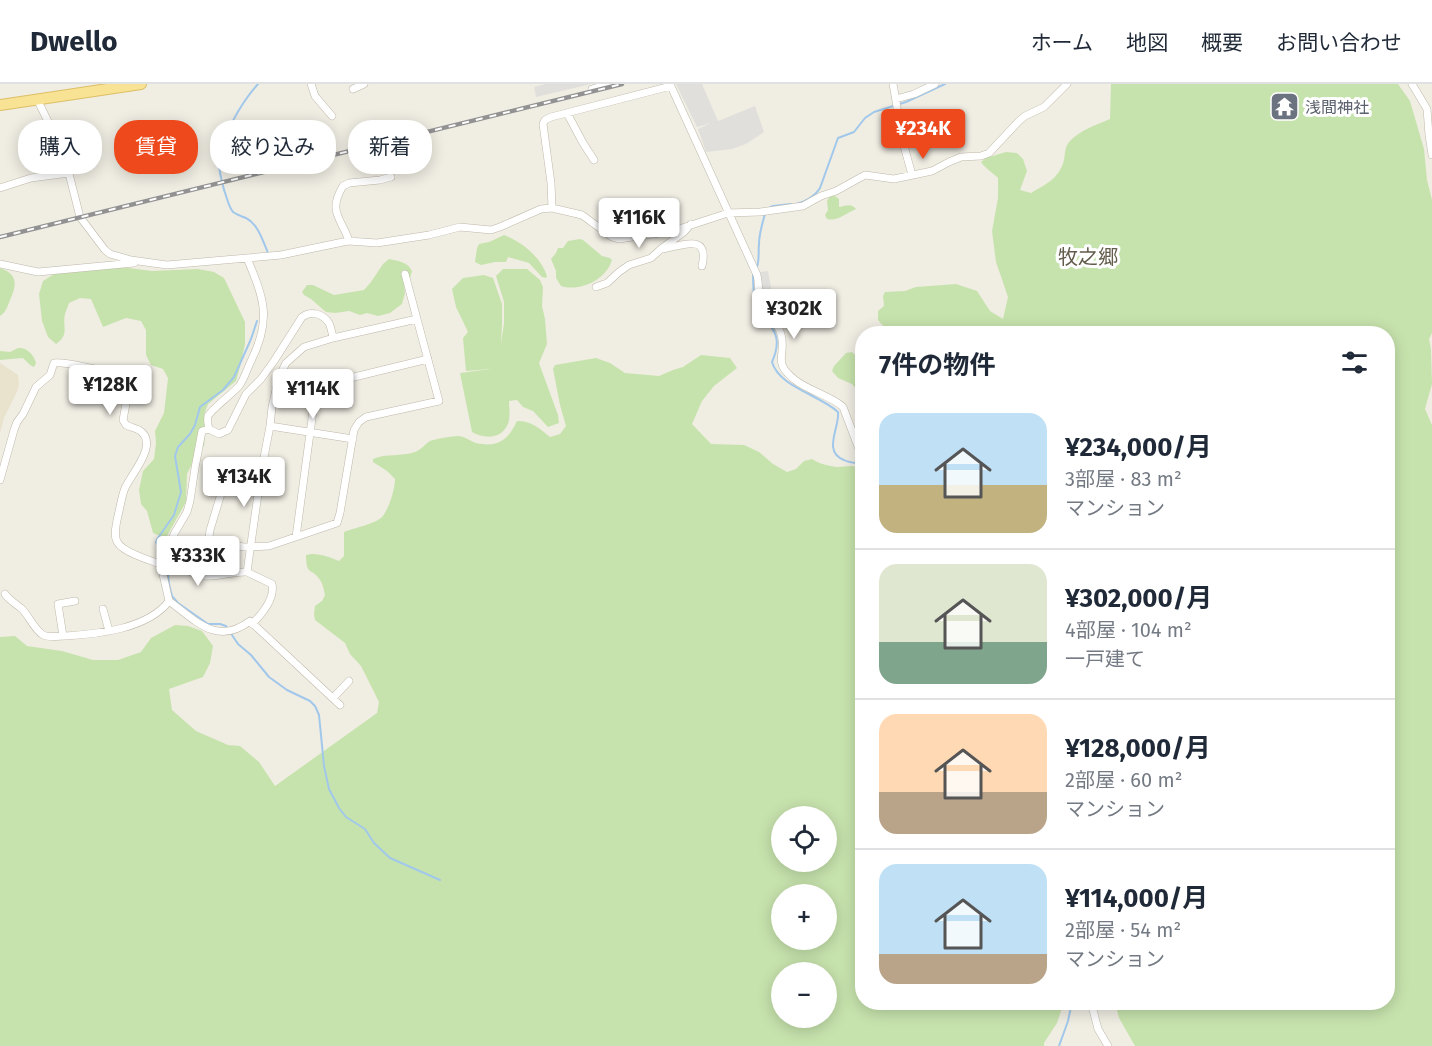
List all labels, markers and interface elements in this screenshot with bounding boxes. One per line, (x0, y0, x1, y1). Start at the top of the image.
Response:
text: Dwello (30, 25, 118, 58)
text: ホーム (1031, 30, 1093, 56)
text: 地図 (1126, 30, 1168, 56)
text: 概要 (1201, 30, 1243, 56)
text: お問い合わせ (1276, 30, 1402, 56)
temple icon: 浅間神社 (1268, 91, 1300, 123)
place label: 浅間神社 (1305, 98, 1369, 117)
pin: ¥234K (881, 109, 965, 160)
text: ¥234K (895, 116, 951, 140)
chip: 購入 (18, 120, 102, 174)
chip: 賃貸 (114, 120, 198, 174)
chip: 絞り込み (210, 120, 336, 174)
chip: 新着 (348, 120, 432, 174)
pin: ¥116K (597, 198, 681, 249)
text: ¥116K (613, 205, 665, 229)
district label: 牧之郷 (1058, 245, 1118, 269)
pin: ¥302K (752, 289, 836, 340)
text: ¥302K (766, 296, 822, 320)
icon: filters (1338, 346, 1371, 379)
text: 7件の物件 (879, 350, 995, 381)
pin: ¥128K (68, 365, 152, 416)
pin: ¥114K (271, 369, 355, 420)
text: ¥128K (83, 372, 137, 396)
text: ¥114K (287, 376, 339, 400)
text: ¥234,000/月 (1065, 432, 1212, 463)
icon: home (927, 437, 999, 509)
pin: ¥134K (202, 457, 286, 508)
text: ¥134K (217, 464, 271, 488)
text: 3部屋 · 83 m² (1065, 467, 1182, 491)
text: マンション (1065, 496, 1165, 520)
pin: ¥333K (156, 536, 240, 587)
text: ¥333K (171, 543, 225, 567)
text: ¥302,000/月 (1065, 583, 1212, 614)
icon: home (927, 588, 999, 660)
text: 4部屋 · 104 m² (1065, 618, 1192, 642)
text: 一戸建て (1065, 647, 1145, 671)
text: ¥128,000/月 (1065, 733, 1211, 764)
icon: home (927, 738, 999, 810)
text: 2部屋 · 60 m² (1065, 768, 1182, 792)
text: マンション (1065, 797, 1165, 821)
map controls (771, 806, 837, 1028)
button: locate (771, 806, 837, 872)
text: ¥114,000/月 (1065, 883, 1208, 914)
button: + (771, 884, 837, 950)
icon: home (927, 888, 999, 960)
text: 2部屋 · 54 m² (1065, 918, 1181, 942)
text: マンション (1065, 947, 1165, 971)
button: − (771, 962, 837, 1028)

